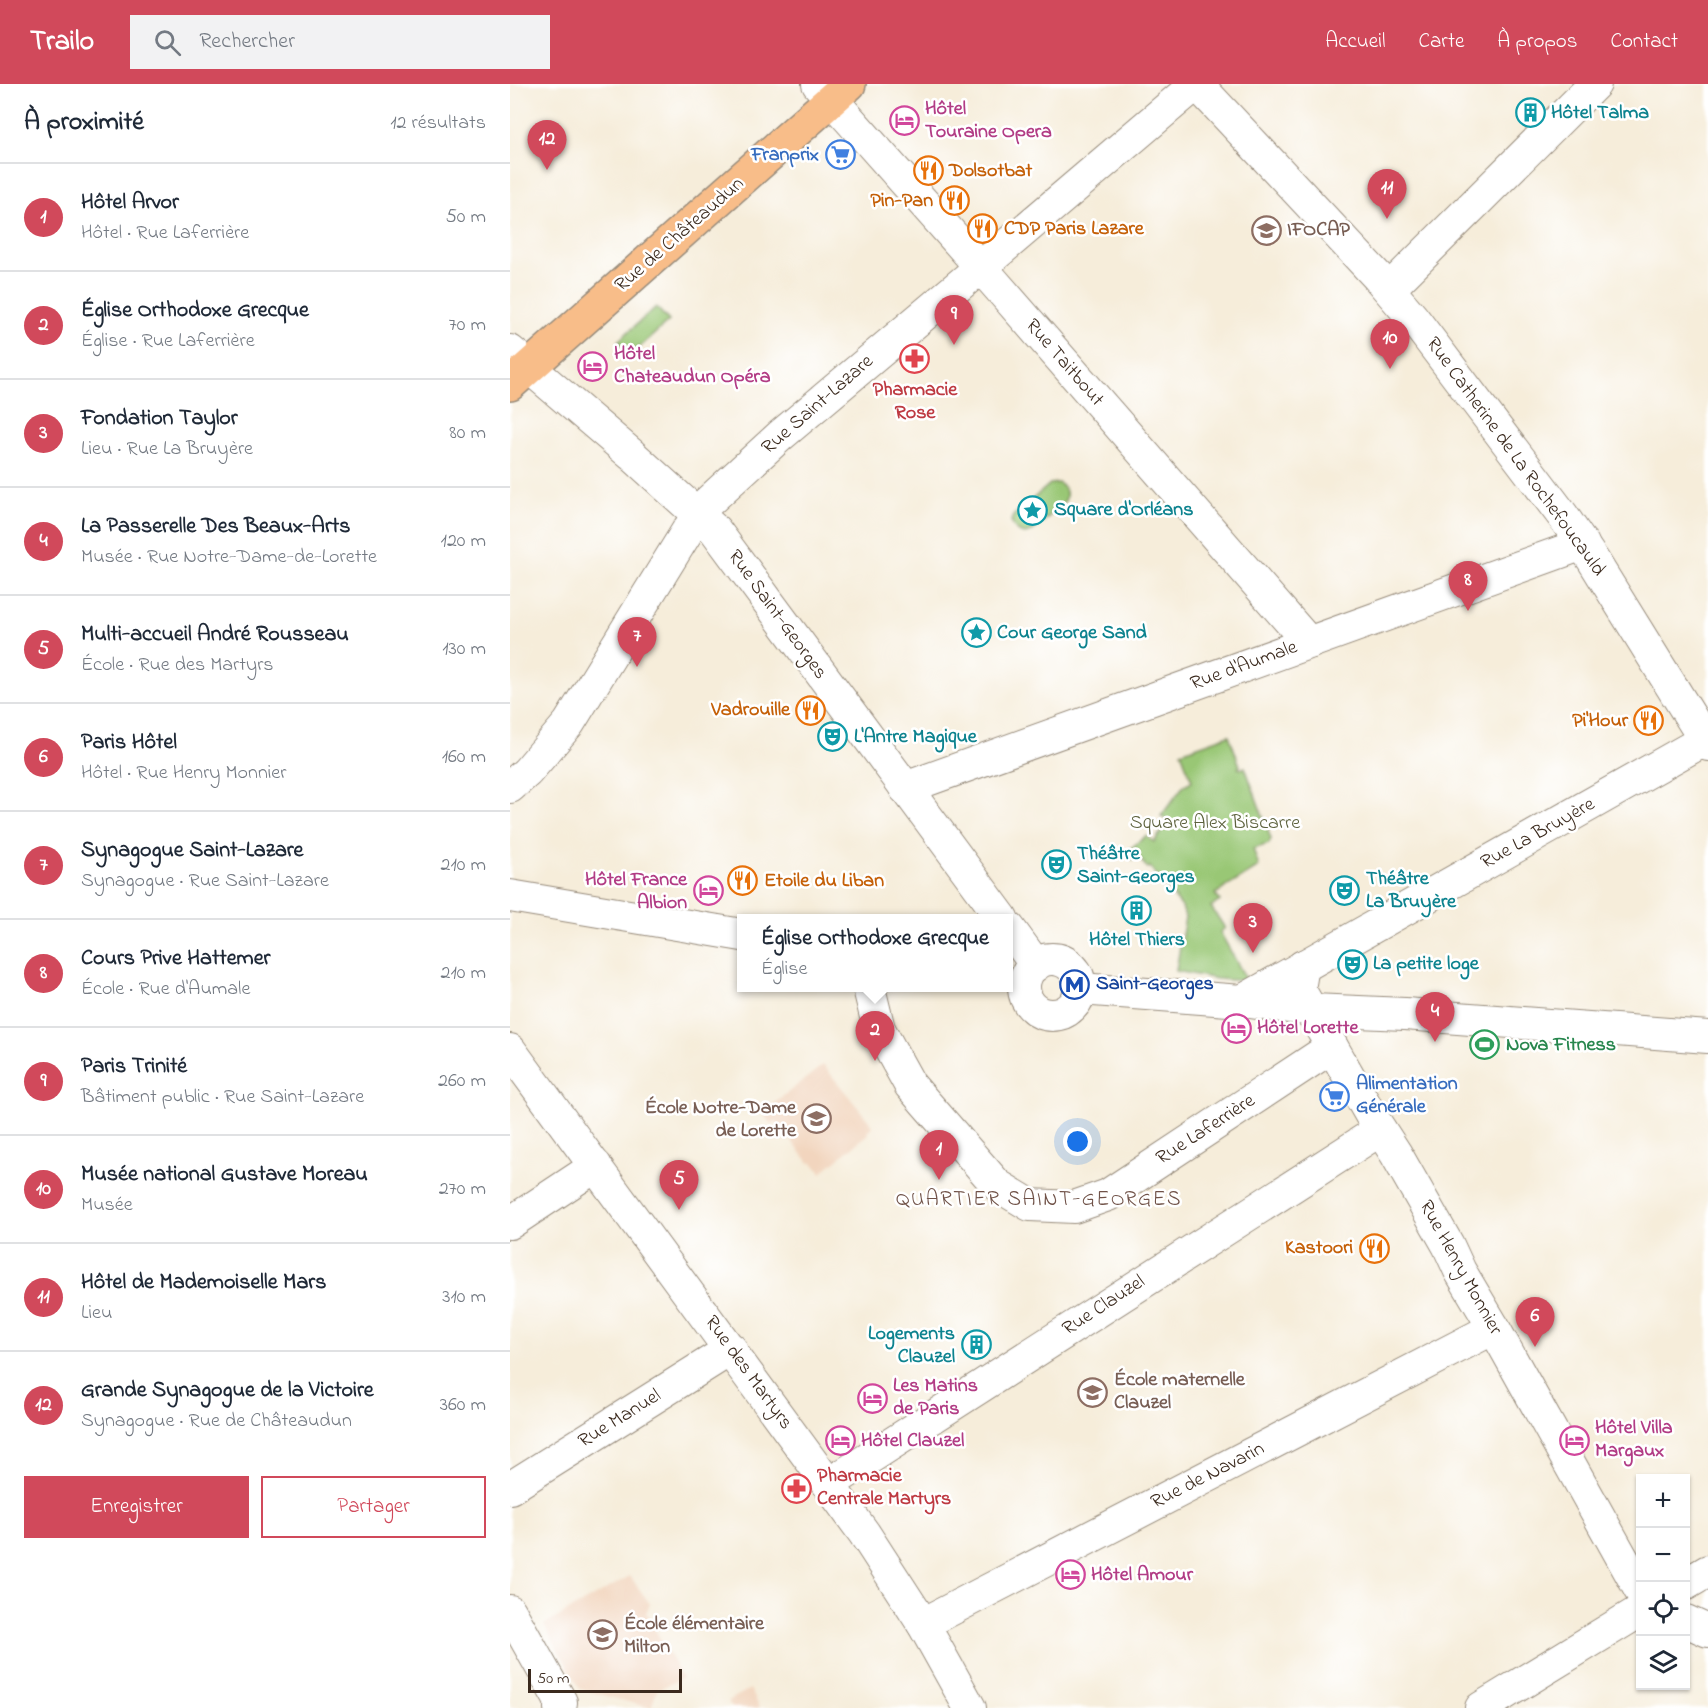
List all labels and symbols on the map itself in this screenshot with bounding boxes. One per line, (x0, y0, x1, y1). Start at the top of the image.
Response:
place label: Hôtel Touraine Opera (925, 95, 1052, 147)
building icon: Hôtel Talma (1514, 97, 1546, 129)
place label: Hôtel Talma (1551, 99, 1649, 128)
hotel icon: Hôtel Touraine Opera (888, 104, 920, 136)
pin: 12 (528, 120, 567, 170)
supermarket icon: Franprix (824, 139, 856, 171)
place label: Franprix (750, 141, 819, 170)
restaurant icon: Dolsotbat (912, 155, 944, 187)
place label: Dolsotbat (948, 157, 1032, 186)
street label: Rue de Châteaudun (609, 170, 751, 299)
pin: 11 (1368, 170, 1406, 219)
restaurant icon: Pin-Pan (938, 185, 970, 217)
place label: Pin-Pan (871, 187, 933, 216)
restaurant icon: CDP Paris Lazare (967, 213, 999, 245)
school or university icon: IFOCAP (1250, 214, 1282, 246)
place label: CDP Paris Lazare (1004, 215, 1145, 244)
place label: IFOCAP (1287, 216, 1350, 245)
pin: 9 (934, 296, 974, 345)
street label: Rue Taitbout (1018, 313, 1111, 413)
pin: 10 (1370, 320, 1410, 369)
street label: Rue Catherine de La Rochefoucauld (1418, 331, 1612, 583)
place label: Hôtel Chateaudun Opéra (614, 340, 771, 392)
pharmacy icon: Pharmacie Rose (899, 343, 931, 375)
street label: Rue Saint-Lazare (756, 348, 880, 462)
hotel icon: Hôtel Chateaudun Opéra (577, 350, 609, 382)
place label: Pharmacie Rose (873, 376, 958, 428)
place icon: Square d'Orléans (1017, 494, 1049, 526)
place label: Square d'Orléans (1054, 496, 1193, 525)
street label: Rue Saint-Georges (719, 544, 834, 686)
pin: 8 (1448, 562, 1488, 611)
place icon: Cour George Sand (960, 617, 992, 649)
pin: 7 (618, 618, 656, 667)
place label: Cour George Sand (997, 619, 1148, 649)
street label: Rue d'Aumale (1186, 633, 1302, 699)
restaurant icon: Vadrouille (795, 694, 827, 726)
place label: Vadrouille (710, 696, 791, 725)
restaurant icon: Pi'Hour (1633, 705, 1665, 737)
place label: Pi'Hour (1572, 707, 1629, 736)
theatre icon: L'Antre Magique (817, 721, 849, 753)
place label: L'Antre Magique (854, 723, 978, 753)
street label: Rue La Bruyère (1476, 791, 1600, 877)
park label: Square Alex Biscarre (1130, 809, 1300, 838)
place label: Théâtre Saint-Georges (1077, 840, 1195, 893)
theatre icon: Théâtre Saint-Georges (1040, 849, 1072, 881)
restaurant icon: Etoile du Liban (727, 865, 759, 897)
place label: Théâtre La Bruyère (1366, 865, 1457, 918)
place label: Hôtel France Albion (585, 866, 688, 918)
place label: Etoile du Liban (764, 867, 884, 896)
theatre icon: Théâtre La Bruyère (1329, 874, 1361, 906)
hotel icon: Hôtel France Albion (692, 875, 724, 907)
building icon: Hôtel Thiers (1121, 894, 1153, 926)
pin: 3 (1234, 904, 1272, 953)
place label: Hôtel Thiers (1089, 926, 1185, 955)
theatre icon: La petite loge (1336, 948, 1368, 980)
place label: La petite loge (1373, 950, 1480, 980)
metro station icon: Saint-Georges (1059, 968, 1091, 1000)
place label: Saint-Georges (1096, 970, 1214, 1000)
pin: 4 (1416, 992, 1454, 1042)
pin: 2 (856, 1012, 895, 1061)
hotel icon: Hôtel Lorette (1220, 1012, 1252, 1044)
place label: Hôtel Lorette (1257, 1014, 1359, 1043)
sports icon: Nova Fitness (1469, 1029, 1501, 1061)
place label: Nova Fitness (1506, 1031, 1616, 1060)
place label: Alimentation Générale (1356, 1070, 1458, 1122)
supermarket icon: Alimentation Générale (1319, 1080, 1351, 1112)
street label: Rue Laferrière (1151, 1087, 1261, 1173)
place label: École Notre-Dame de Lorette (645, 1094, 797, 1146)
school or university icon: École Notre-Dame de Lorette (801, 1103, 833, 1135)
your location (1063, 1127, 1092, 1156)
pin: 1 (920, 1130, 958, 1180)
pin: 5 (660, 1160, 698, 1210)
district label: QUARTIER SAINT-GEORGES (896, 1185, 1182, 1215)
street label: Rue Henry Monnier (1411, 1195, 1509, 1341)
restaurant icon: Kastoori (1358, 1232, 1390, 1264)
place label: Kastoori (1285, 1234, 1353, 1263)
street label: Rue Clauzel (1057, 1268, 1151, 1344)
pin: 6 (1516, 1298, 1554, 1347)
street label: Rue des Martyrs (697, 1310, 799, 1436)
place label: Logements Clauzel (868, 1320, 955, 1372)
building icon: Logements Clauzel (960, 1329, 992, 1361)
place label: École maternelle Clauzel (1114, 1366, 1246, 1418)
place label: Les Matins de Paris (893, 1372, 978, 1424)
school or university icon: École maternelle Clauzel (1077, 1376, 1109, 1408)
street label: Rue Manuel (573, 1382, 667, 1456)
hotel icon: Les Matins de Paris (856, 1382, 888, 1414)
place label: Hôtel Villa Margaux (1595, 1414, 1673, 1467)
hotel icon: Hôtel Villa Margaux (1558, 1424, 1590, 1456)
hotel icon: Hôtel Clauzel (824, 1425, 856, 1457)
place label: Hôtel Clauzel (861, 1427, 964, 1456)
street label: Rue de Navarin (1146, 1435, 1270, 1517)
place label: Pharmacie Centrale Martyrs (817, 1462, 951, 1515)
pharmacy icon: Pharmacie Centrale Martyrs (780, 1472, 812, 1504)
hotel icon: Hôtel Amour (1054, 1559, 1086, 1591)
place label: Hôtel Amour (1091, 1561, 1194, 1590)
place label: École élémentaire Milton (624, 1610, 765, 1662)
school or university icon: École élémentaire Milton (587, 1619, 619, 1651)
scale bar (528, 1666, 682, 1694)

